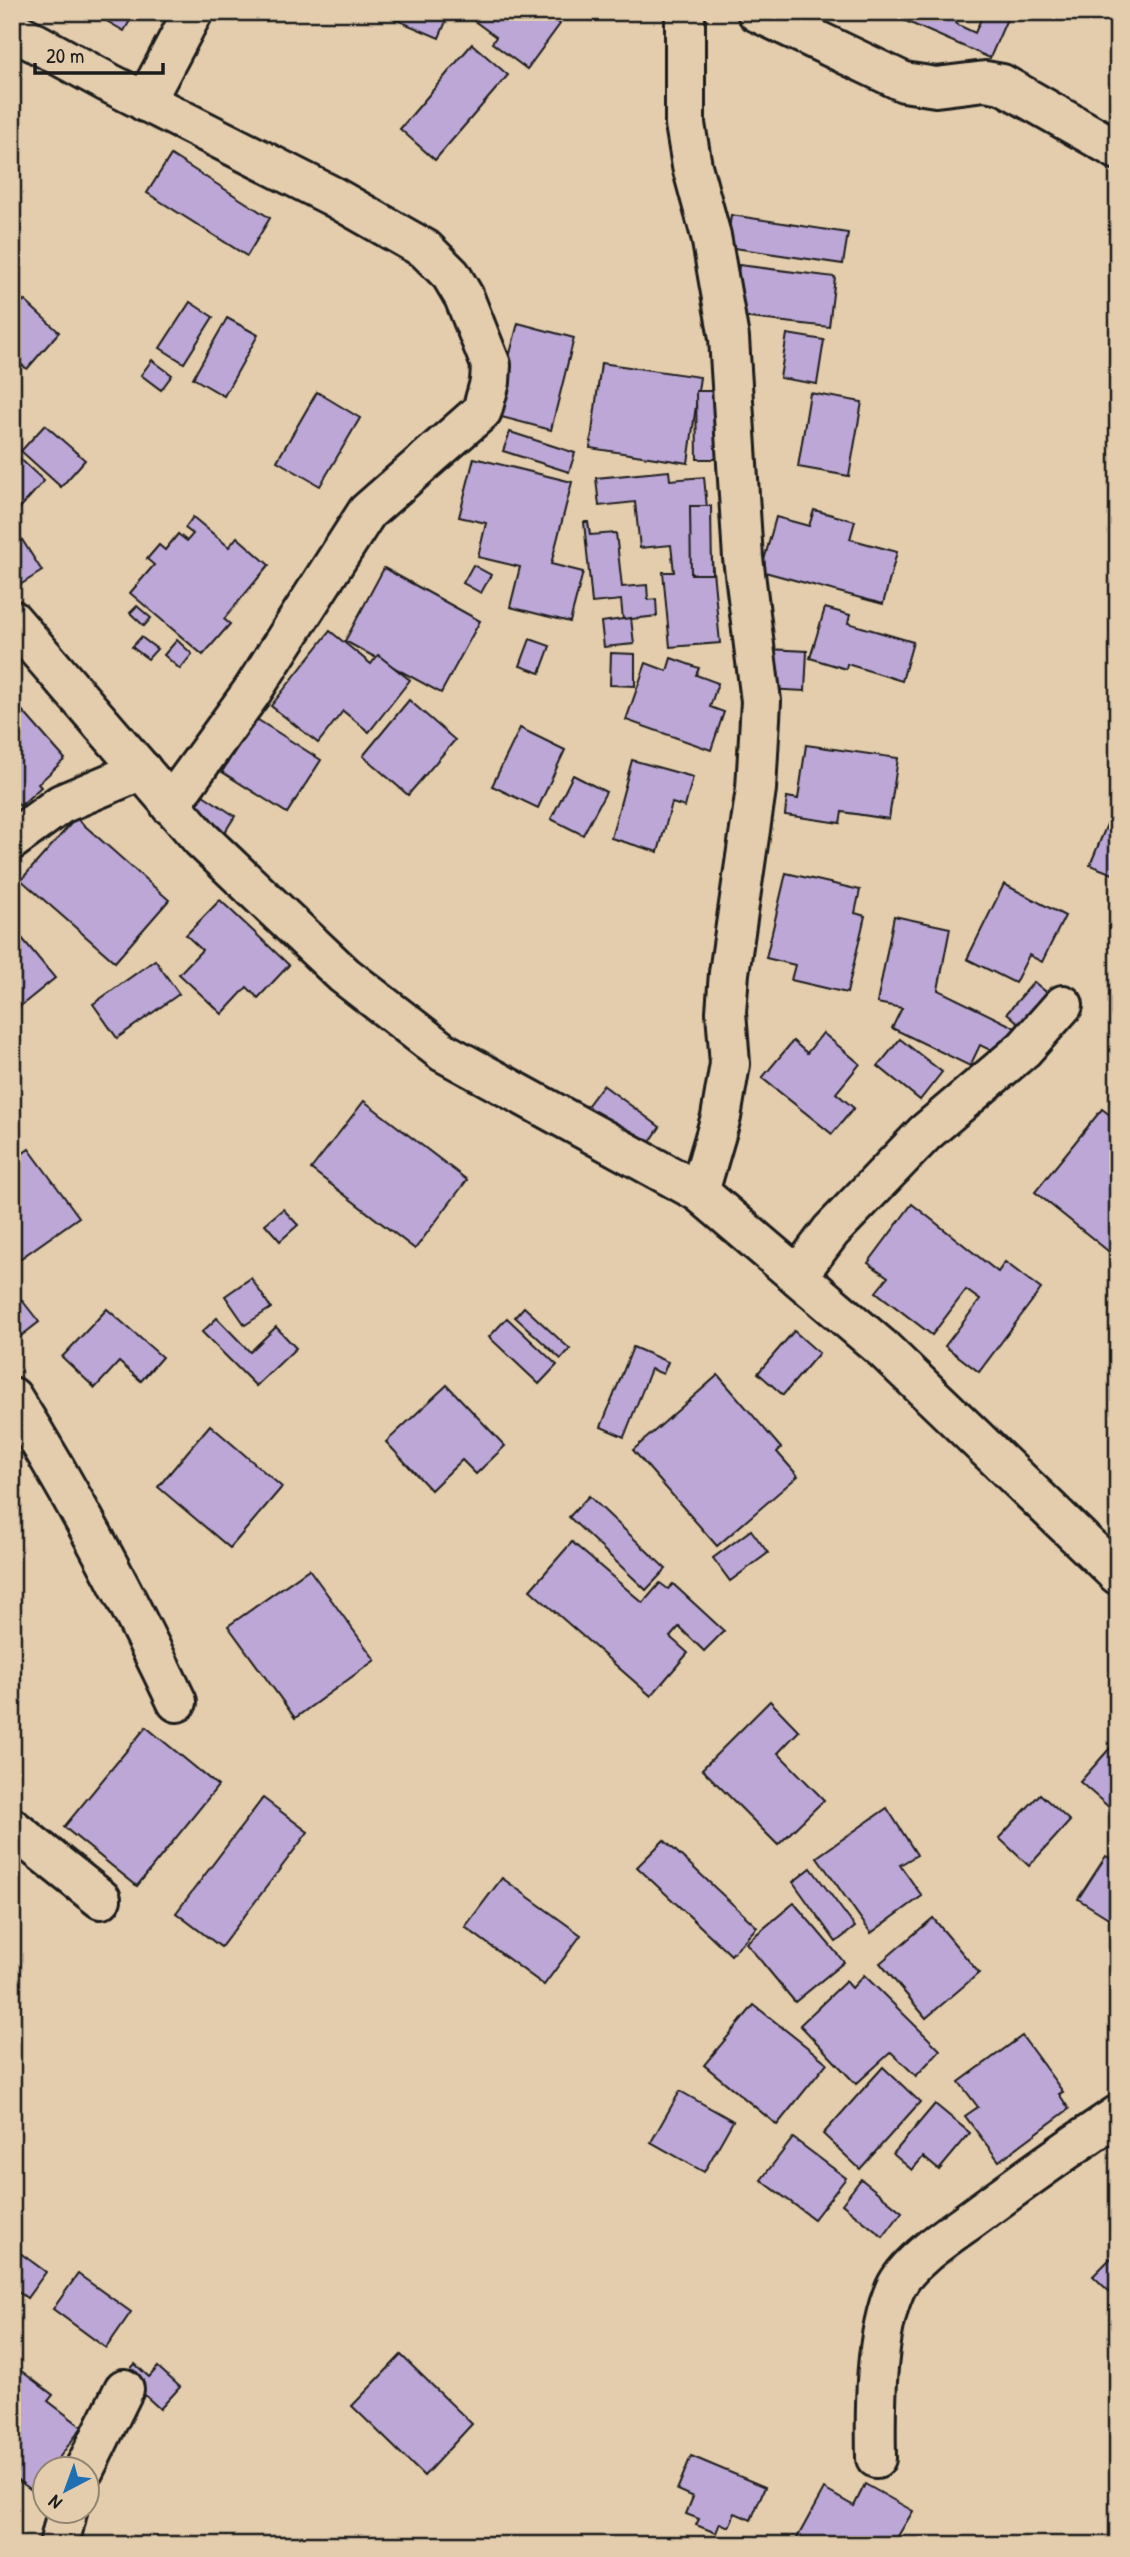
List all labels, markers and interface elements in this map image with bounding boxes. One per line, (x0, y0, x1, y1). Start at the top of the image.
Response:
scale bar (35, 32, 163, 76)
text: 20 m (46, 41, 84, 70)
north arrow (32, 2456, 102, 2526)
text: N (43, 2490, 67, 2516)

